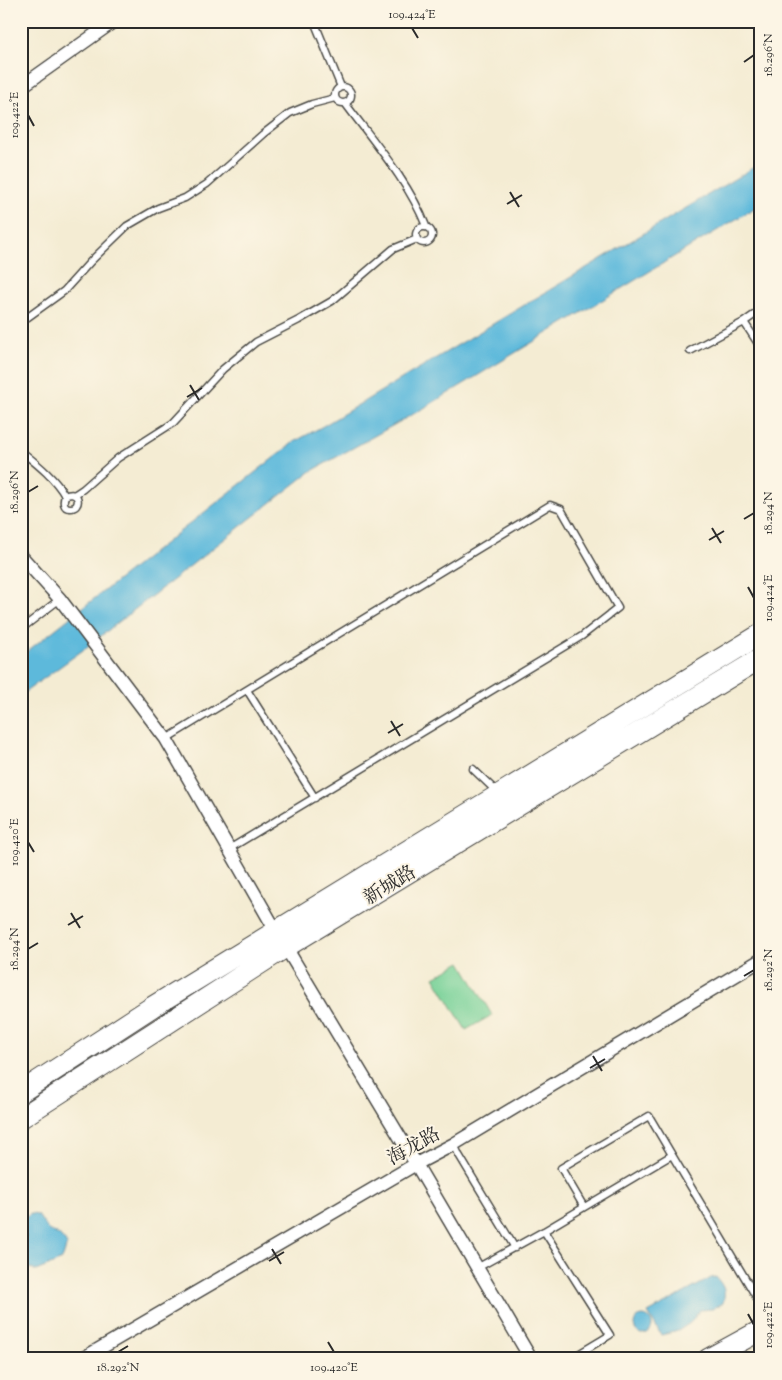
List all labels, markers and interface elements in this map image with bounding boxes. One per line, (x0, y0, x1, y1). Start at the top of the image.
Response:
text: 109.424°E (388, 6, 436, 24)
text: 18.296°N (760, 33, 778, 77)
text: 109.422°E (6, 91, 24, 138)
text: 18.296°N (6, 470, 24, 514)
text: 18.294°N (760, 491, 778, 535)
text: 109.424°E (760, 574, 778, 622)
text: 109.420°E (6, 818, 24, 866)
street label: 新城路 (359, 860, 422, 912)
text: 18.294°N (6, 927, 24, 971)
text: 18.292°N (760, 948, 778, 991)
street label: 海龙路 (383, 1122, 446, 1173)
text: 109.422°E (760, 1301, 778, 1348)
text: 18.292°N (97, 1359, 140, 1377)
text: 109.420°E (310, 1359, 358, 1377)

